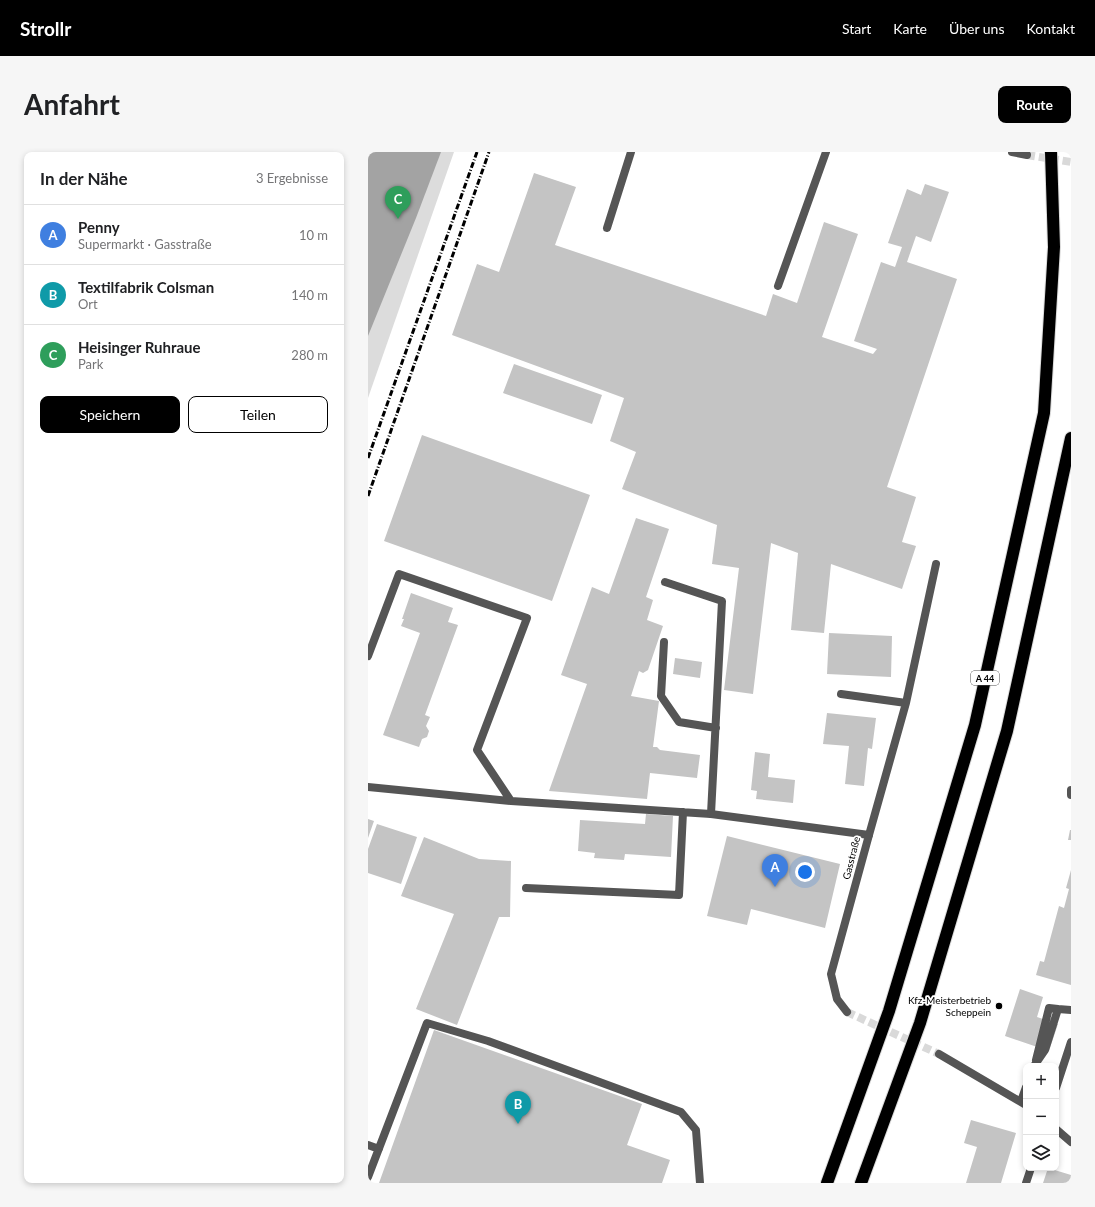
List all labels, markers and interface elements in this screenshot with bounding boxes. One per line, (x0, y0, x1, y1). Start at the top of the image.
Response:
text: Strollr (20, 17, 71, 40)
text: Start (842, 20, 871, 37)
text: Karte (893, 20, 927, 37)
text: Über uns (949, 20, 1004, 37)
text: Kontakt (1026, 20, 1075, 37)
button: Route (998, 86, 1071, 123)
text: Anfahrt (24, 87, 120, 121)
text: In der Nähe (40, 168, 128, 189)
text: 3 Ergebnisse (256, 170, 328, 186)
pin: C (385, 186, 411, 219)
text: Penny (78, 218, 120, 236)
text: A (48, 227, 58, 243)
text: 10 m (299, 227, 328, 243)
text: Supermarkt · Gasstraße (78, 236, 212, 252)
text: Textilfabrik Colsman (78, 278, 214, 296)
text: B (49, 287, 57, 303)
text: 140 m (291, 287, 328, 303)
text: Ort (78, 296, 98, 312)
text: Heisinger Ruhraue (78, 338, 201, 356)
text: C (49, 347, 57, 363)
text: 280 m (291, 347, 328, 363)
text: Park (78, 356, 103, 372)
button: Speichern (40, 396, 180, 433)
button: Teilen (188, 396, 328, 433)
road number: A 44 (971, 671, 999, 685)
street label: Gasstraße (840, 835, 862, 881)
pin: A (762, 854, 788, 887)
your location (795, 862, 815, 882)
place label: Kfz-Meisterbetrieb Scheppein (908, 994, 991, 1018)
marker: Kfz-Meisterbetrieb Scheppein (994, 1001, 1004, 1011)
map controls (1023, 1063, 1059, 1171)
button: + (1023, 1063, 1059, 1099)
pin: B (505, 1091, 531, 1124)
button: − (1023, 1099, 1059, 1135)
button: layers (1023, 1135, 1059, 1171)

